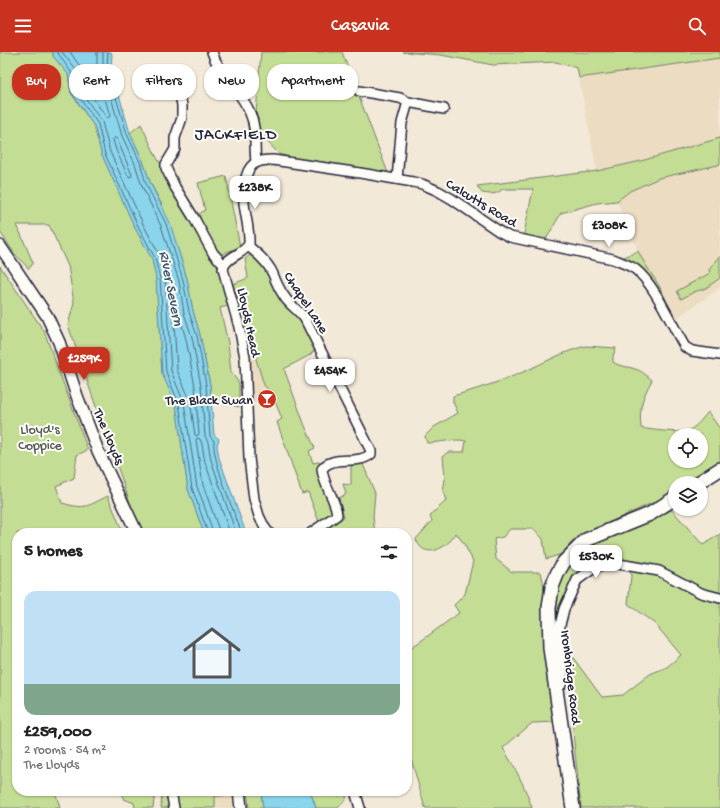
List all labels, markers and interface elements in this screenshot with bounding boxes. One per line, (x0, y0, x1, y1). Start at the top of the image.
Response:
icon: menu (12, 15, 34, 37)
icon: search (686, 15, 708, 37)
text: Casavia (331, 16, 389, 37)
chip: Buy (12, 64, 61, 100)
chip: Rent (69, 64, 124, 100)
chip: Filters (132, 64, 196, 100)
chip: New (204, 64, 259, 100)
chip: Apartment (267, 64, 358, 100)
district label: JACKFIELD (195, 127, 277, 146)
pin: £238K (227, 176, 283, 210)
street label: Calcutts Road (442, 176, 521, 233)
text: £238K (238, 181, 272, 196)
pin: £308K (581, 214, 637, 248)
text: £308K (592, 219, 626, 234)
water label: River Severn (154, 249, 186, 328)
street label: Chapel Lane (279, 269, 332, 338)
street label: Lloyds Head (232, 286, 264, 360)
pin: £259K (56, 347, 112, 381)
text: £259K (68, 352, 100, 367)
pin: £454K (302, 359, 358, 393)
text: £454K (314, 364, 346, 379)
bar icon: The Black Swan (256, 388, 278, 410)
place label: The Black Swan (164, 393, 253, 410)
street label: The Lloyds (88, 406, 127, 468)
park label: Lloyd's Coppice (18, 422, 63, 455)
map controls (668, 428, 708, 516)
button: locate (668, 428, 708, 468)
button: layers (668, 476, 708, 516)
icon: filters (378, 541, 400, 563)
text: 5 homes (24, 542, 82, 562)
pin: £530K (568, 545, 624, 579)
text: £530K (579, 550, 613, 565)
icon: home (176, 617, 248, 689)
street label: Ironbridge Road (555, 629, 584, 727)
text: £259,000 (24, 723, 92, 743)
text: 2 rooms · 54 m² (24, 743, 106, 758)
text: The Lloyds (24, 758, 79, 773)

